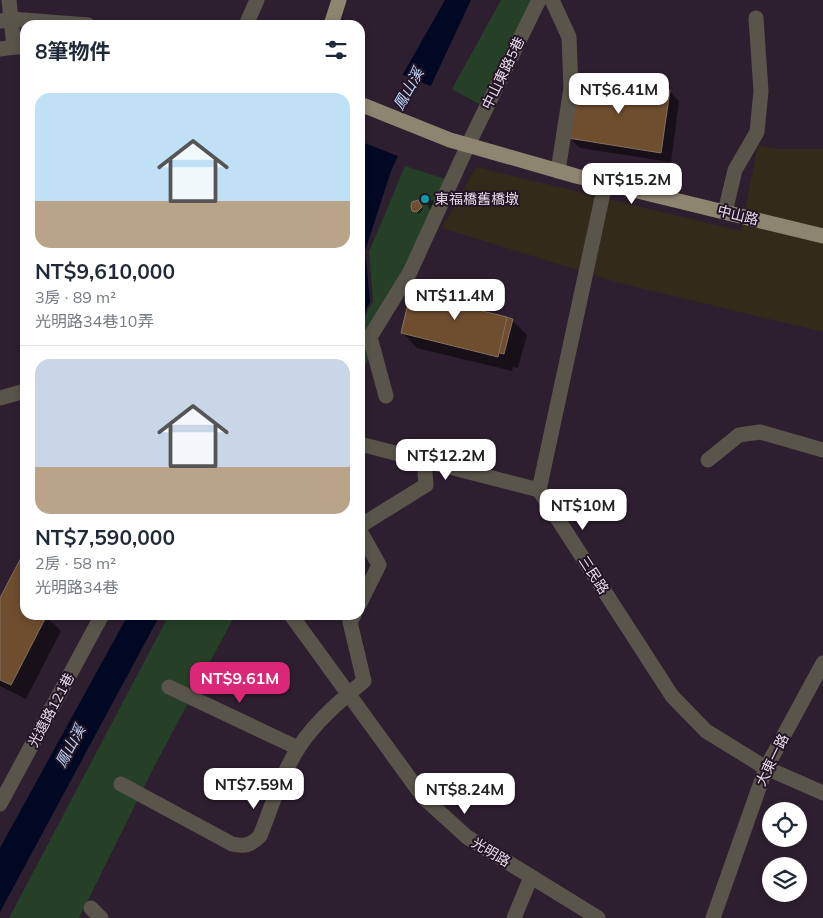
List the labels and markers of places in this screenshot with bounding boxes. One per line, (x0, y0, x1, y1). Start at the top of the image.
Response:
pin: NT$6.41M (567, 72, 671, 115)
pin: NT$15.2M (580, 162, 684, 205)
place label: 東福橋舊橋墩 (435, 190, 519, 208)
marker: 東福橋舊橋墩 (419, 193, 431, 205)
pin: NT$11.4M (403, 278, 507, 321)
pin: NT$12.2M (394, 438, 498, 481)
pin: NT$10M (542, 488, 624, 531)
pin: NT$9.61M (188, 662, 292, 704)
pin: NT$7.59M (202, 768, 306, 810)
pin: NT$8.24M (413, 772, 517, 815)

